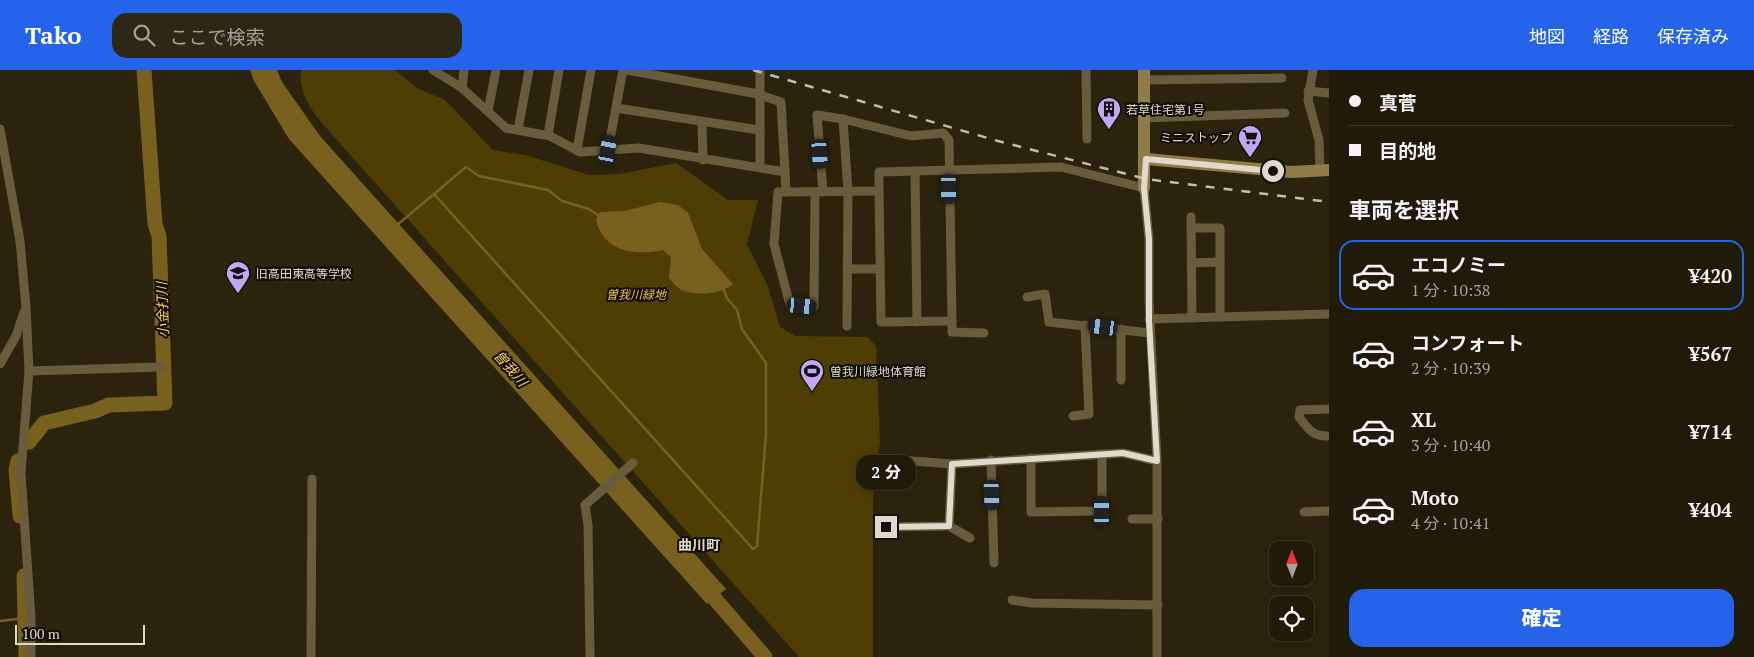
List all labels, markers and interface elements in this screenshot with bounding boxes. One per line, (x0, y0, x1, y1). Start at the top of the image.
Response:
search box (112, 13, 462, 58)
text: Tako (25, 19, 82, 51)
icon: search (130, 21, 158, 49)
text: ここで検索 (170, 24, 265, 49)
text: 地図 (1529, 24, 1565, 48)
text: 経路 (1593, 24, 1629, 48)
text: 保存済み (1657, 24, 1729, 48)
text: 真菅 (1379, 90, 1417, 115)
building icon: 若草住宅第1号 (1096, 96, 1122, 130)
place label: 若草住宅第1号 (1126, 102, 1204, 117)
supermarket icon: ミニストップ (1237, 124, 1263, 158)
place label: ミニストップ (1160, 130, 1232, 145)
car (597, 134, 618, 166)
text: 目的地 (1379, 138, 1436, 163)
car (811, 139, 828, 169)
route start (1262, 160, 1284, 182)
car (941, 174, 956, 204)
text: 車両を選択 (1349, 195, 1459, 224)
text: エコノミー (1411, 252, 1506, 277)
icon: car (1351, 253, 1396, 298)
school or university icon: 旧高田東高等学校 (225, 260, 251, 294)
text: ¥420 (1689, 263, 1732, 288)
place label: 旧高田東高等学校 (256, 266, 352, 281)
text: 1 分 · 10:38 (1411, 279, 1490, 301)
water label: 小金打川 (151, 280, 172, 338)
park label: 曽我川緑地 (606, 287, 668, 302)
car (786, 297, 817, 315)
car (1087, 318, 1118, 336)
text: コンフォート (1411, 330, 1524, 355)
icon: car (1351, 331, 1396, 376)
text: ¥567 (1689, 341, 1732, 366)
water label: 曽我川 (490, 346, 533, 392)
text: 2 分 · 10:39 (1411, 357, 1490, 379)
sports icon: 曽我川緑地体育館 (799, 358, 825, 392)
place label: 曽我川緑地体育館 (830, 364, 926, 379)
text: XL (1411, 407, 1436, 432)
icon: car (1351, 409, 1396, 454)
text: ¥714 (1689, 419, 1732, 444)
text: 3 分 · 10:40 (1411, 434, 1490, 456)
callout: 2 分 (856, 454, 916, 490)
text: 2 分 (871, 461, 901, 483)
car (983, 480, 1000, 510)
text: Moto (1411, 485, 1459, 510)
icon: car (1351, 487, 1396, 532)
car (1094, 496, 1109, 526)
text: ¥404 (1689, 497, 1732, 522)
text: 4 分 · 10:41 (1411, 512, 1490, 534)
route end (875, 516, 897, 538)
district label: 曲川町 (678, 535, 720, 554)
north arrow (1269, 541, 1314, 586)
map controls (1269, 541, 1314, 641)
button: 確定 (1349, 589, 1734, 647)
button: locate (1269, 596, 1314, 641)
scale bar (15, 622, 145, 645)
text: 100 m (22, 624, 60, 643)

